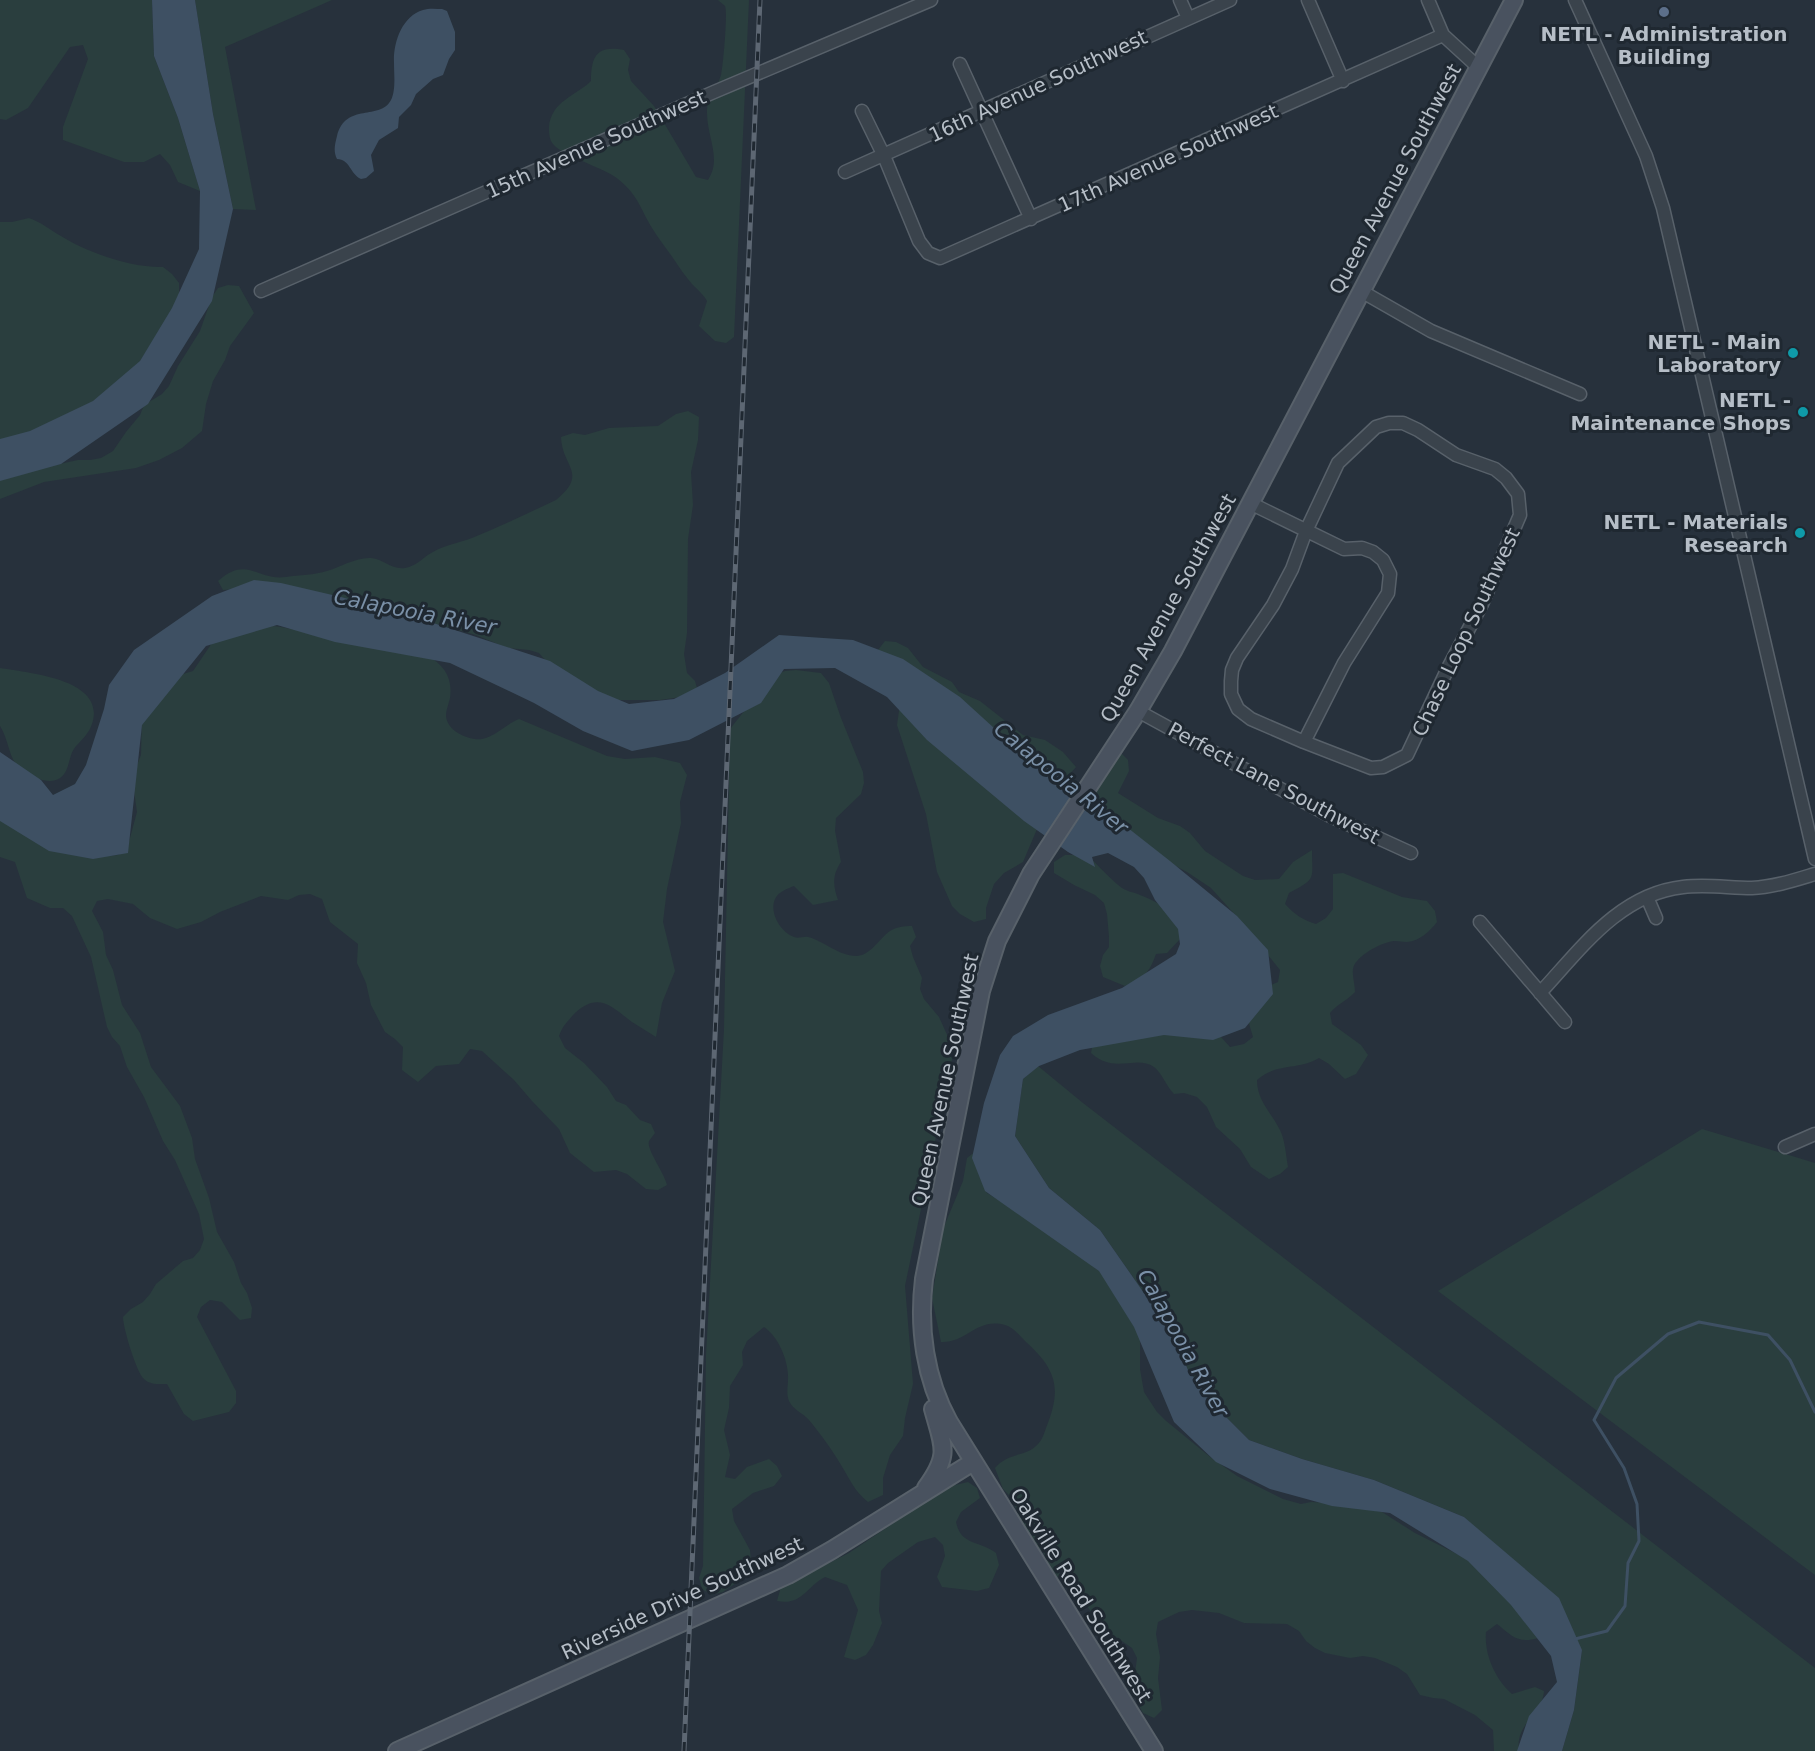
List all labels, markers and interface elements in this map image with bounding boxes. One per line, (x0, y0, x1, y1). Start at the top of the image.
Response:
marker: NETL - Administration Building (1657, 5, 1671, 19)
place label: NETL - Administration Building (1541, 22, 1787, 69)
street label: 16th Avenue Southwest (925, 25, 1151, 147)
street label: Queen Avenue Southwest (1324, 59, 1466, 298)
street label: 15th Avenue Southwest (482, 85, 710, 203)
street label: 17th Avenue Southwest (1054, 99, 1282, 217)
place label: NETL - Main Laboratory (1647, 330, 1781, 377)
marker: NETL - Main Laboratory (1786, 346, 1800, 360)
place label: NETL - Maintenance Shops (1570, 388, 1791, 435)
marker: NETL - Maintenance Shops (1796, 405, 1810, 419)
street label: Queen Avenue Southwest (1095, 489, 1241, 727)
place label: NETL - Materials Research (1603, 510, 1788, 557)
street label: Chase Loop Southwest (1407, 524, 1525, 740)
marker: NETL - Materials Research (1793, 526, 1807, 540)
water label: Calapooia River (332, 584, 500, 640)
water label: Calapooia River (989, 717, 1134, 840)
street label: Perfect Lane Southwest (1164, 717, 1384, 849)
street label: Queen Avenue Southwest (906, 951, 984, 1209)
water label: Calapooia River (1132, 1265, 1234, 1422)
street label: Oakville Road Southwest (1005, 1483, 1157, 1707)
street label: Riverside Drive Southwest (557, 1531, 807, 1665)

